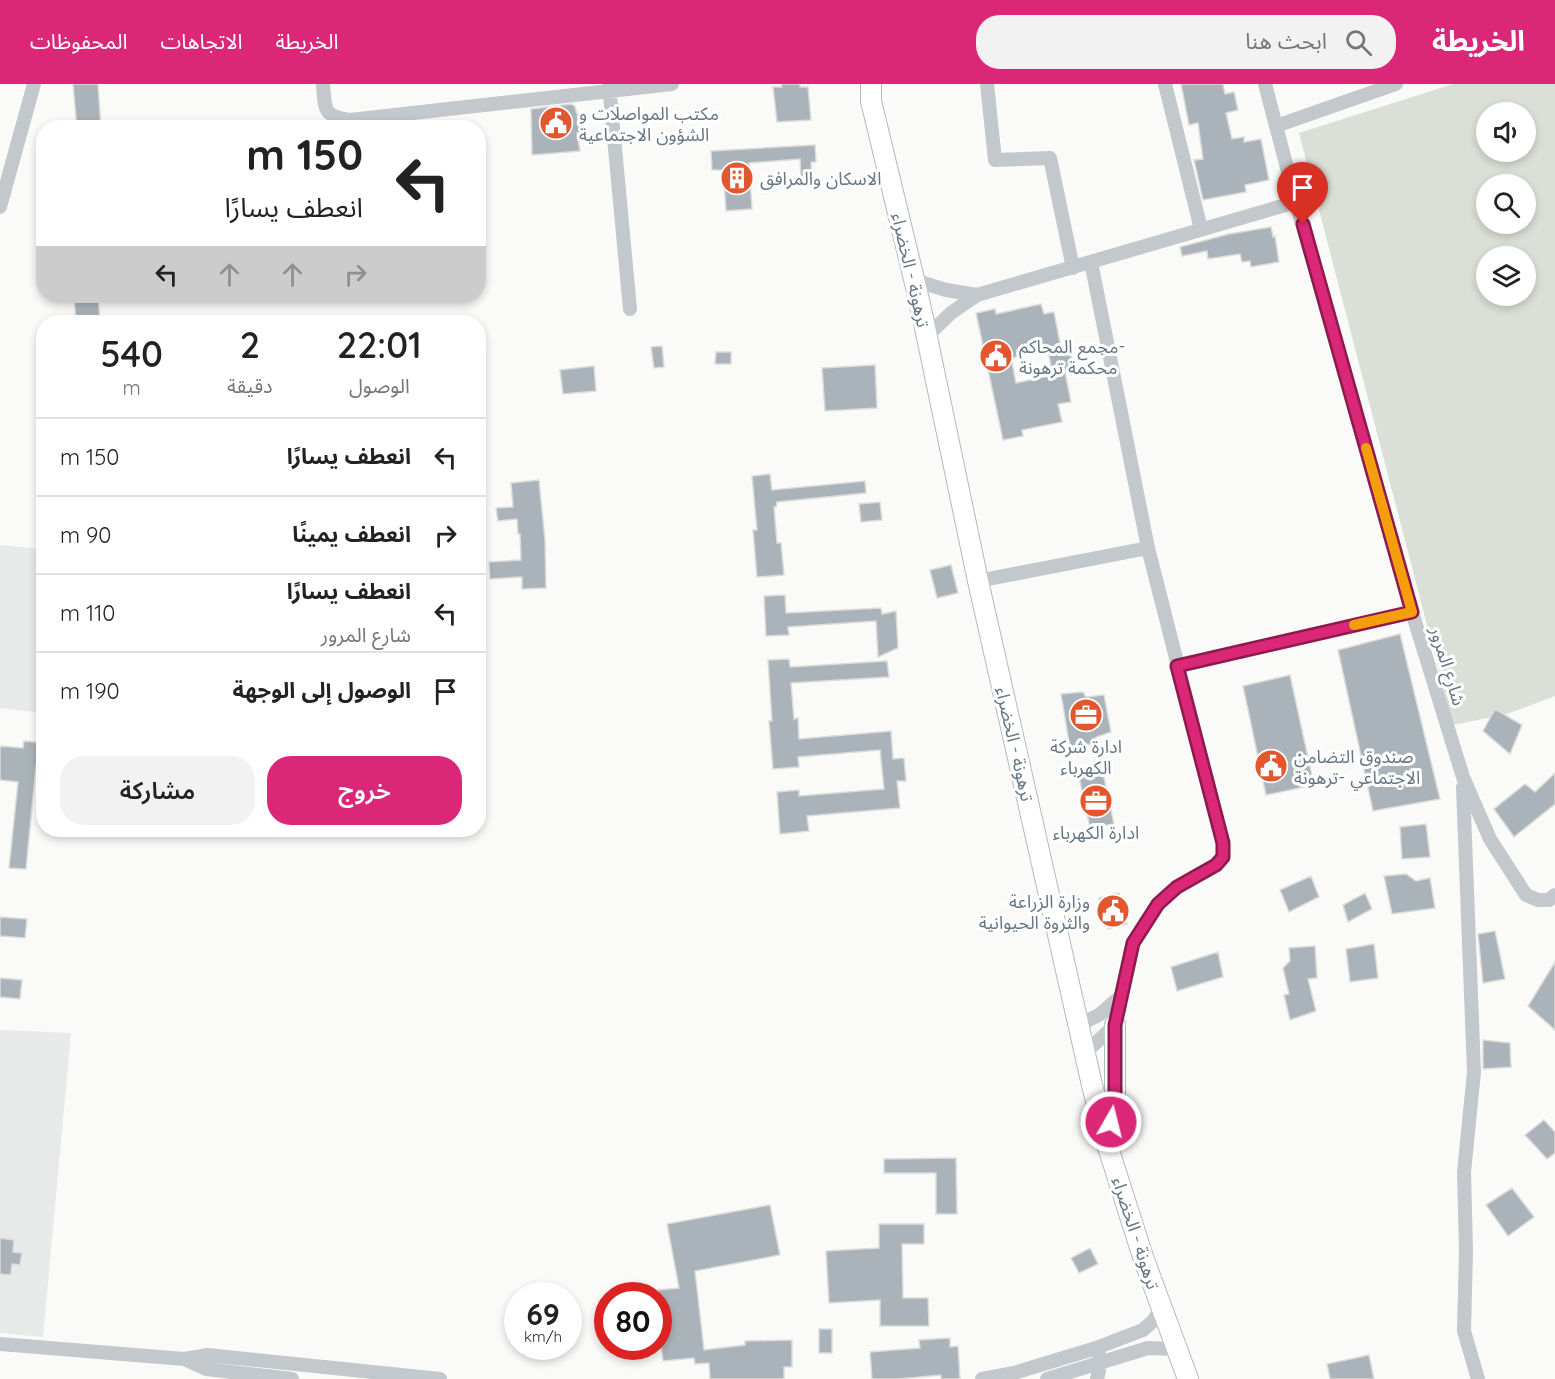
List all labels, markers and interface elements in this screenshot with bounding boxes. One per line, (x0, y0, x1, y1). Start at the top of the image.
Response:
search box (976, 15, 1396, 69)
text: الخريطة (1432, 23, 1525, 58)
icon: search (1342, 26, 1375, 59)
text: ابحث هنا (1245, 27, 1327, 55)
text: المحفوظات (30, 28, 127, 54)
text: الاتجاهات (160, 28, 242, 54)
text: الخريطة (275, 28, 338, 54)
place label: مكتب المواصلات و الشؤون الاجتماعية (579, 102, 719, 146)
map controls (1476, 102, 1536, 306)
button: sound (1476, 102, 1536, 162)
public building icon: مكتب المواصلات و الشؤون الاجتماعية (538, 105, 574, 141)
text: 150 m (246, 128, 363, 181)
icon: left (384, 144, 462, 222)
building icon: الاسكان والمرافق (719, 160, 755, 196)
pin (1277, 162, 1328, 224)
place label: الاسكان والمرافق (760, 167, 881, 190)
icon: arrive (1286, 171, 1319, 204)
button: search (1476, 174, 1536, 234)
text: انعطف يسارًا (225, 190, 363, 224)
street label: ترهونة - الخضراء (887, 210, 935, 330)
button: layers (1476, 246, 1536, 306)
icon: left (150, 258, 183, 291)
icon: ahead (213, 258, 246, 291)
icon: ahead (276, 258, 309, 291)
icon: right (339, 258, 372, 291)
text: 2 (240, 322, 260, 367)
text: 22:01 (337, 322, 422, 367)
text: 540 (100, 331, 163, 376)
place label: مجمع المحاكم- محكمة ترهونة (1019, 335, 1125, 379)
public building icon: مجمع المحاكم- محكمة ترهونة (978, 338, 1014, 374)
text: دقيقة (227, 373, 273, 398)
text: الوصول (349, 373, 410, 398)
text: m (122, 375, 141, 400)
icon: left (429, 441, 462, 474)
text: انعطف يسارًا (287, 442, 411, 470)
text: 150 m (60, 443, 119, 471)
icon: right (429, 519, 462, 552)
text: انعطف يمينًا (292, 520, 411, 548)
text: 90 m (60, 521, 111, 549)
text: انعطف يسارًا (287, 577, 411, 605)
icon: left (429, 597, 462, 630)
text: 110 m (60, 599, 115, 627)
text: شارع المرور (321, 622, 411, 647)
street label: شارع المرور (1422, 623, 1471, 709)
icon: arrive (429, 675, 462, 708)
text: الوصول إلى الوجهة (233, 676, 411, 704)
text: 190 m (60, 677, 120, 705)
street label: ترهونة - الخضراء (991, 684, 1039, 804)
office icon: ادارة شركة الكهرباء (1068, 697, 1104, 733)
place label: ادارة شركة الكهرباء (1050, 735, 1122, 779)
place label: صندوق التضامن الاجتماعي -ترهونة (1294, 745, 1420, 791)
public building icon: صندوق التضامن الاجتماعي -ترهونة (1253, 748, 1289, 784)
button: مشاركة (60, 756, 255, 825)
button: خروج (267, 756, 462, 825)
office icon: ادارة الكهرباء (1078, 783, 1114, 819)
place label: ادارة الكهرباء (1053, 821, 1139, 844)
place label: وزارة الزراعة والثروة الحيوانية (979, 890, 1090, 934)
public building icon: وزارة الزراعة والثروة الحيوانية (1095, 893, 1131, 929)
position arrow (1079, 1090, 1143, 1154)
street label: ترهونة - الخضراء (1107, 1174, 1165, 1292)
speed limit sign: 80 (594, 1282, 672, 1360)
text: 69 (526, 1295, 560, 1333)
text: km/h (524, 1327, 562, 1346)

